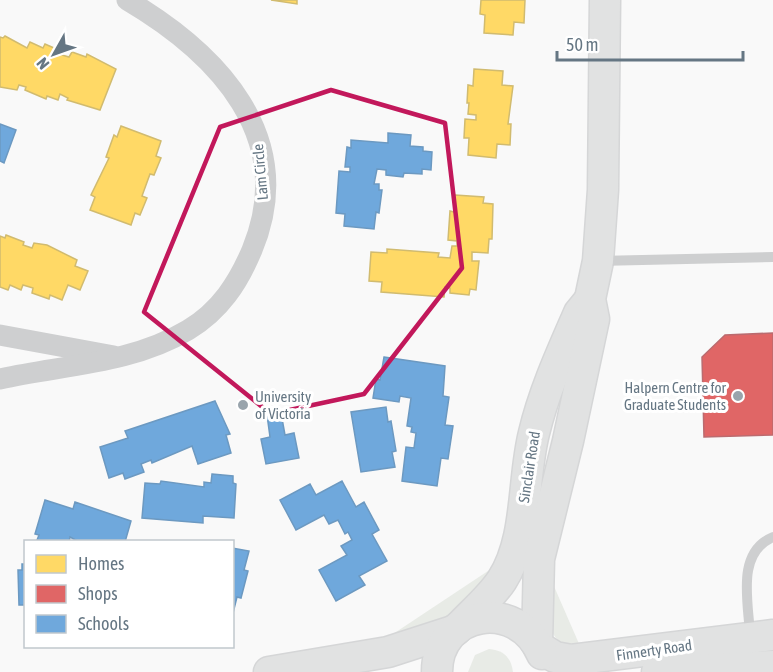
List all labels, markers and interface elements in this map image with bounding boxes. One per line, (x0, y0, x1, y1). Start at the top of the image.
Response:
north arrow (24, 24, 84, 84)
scale bar (557, 24, 743, 62)
text: 50 m (566, 34, 598, 55)
text: N (33, 54, 52, 73)
street label: Lam Circle (249, 143, 271, 201)
place label: Halpern Centre for Graduate Students (624, 379, 727, 413)
place label: University of Victoria (255, 388, 311, 422)
marker: Halpern Centre for Graduate Students (731, 389, 745, 403)
marker: University of Victoria (236, 398, 250, 412)
street label: Sinclair Road (515, 430, 543, 504)
legend (24, 540, 234, 648)
text: Homes (78, 553, 124, 574)
text: Shops (78, 583, 118, 604)
text: Schools (78, 613, 129, 634)
street label: Finnerty Road (615, 636, 693, 664)

